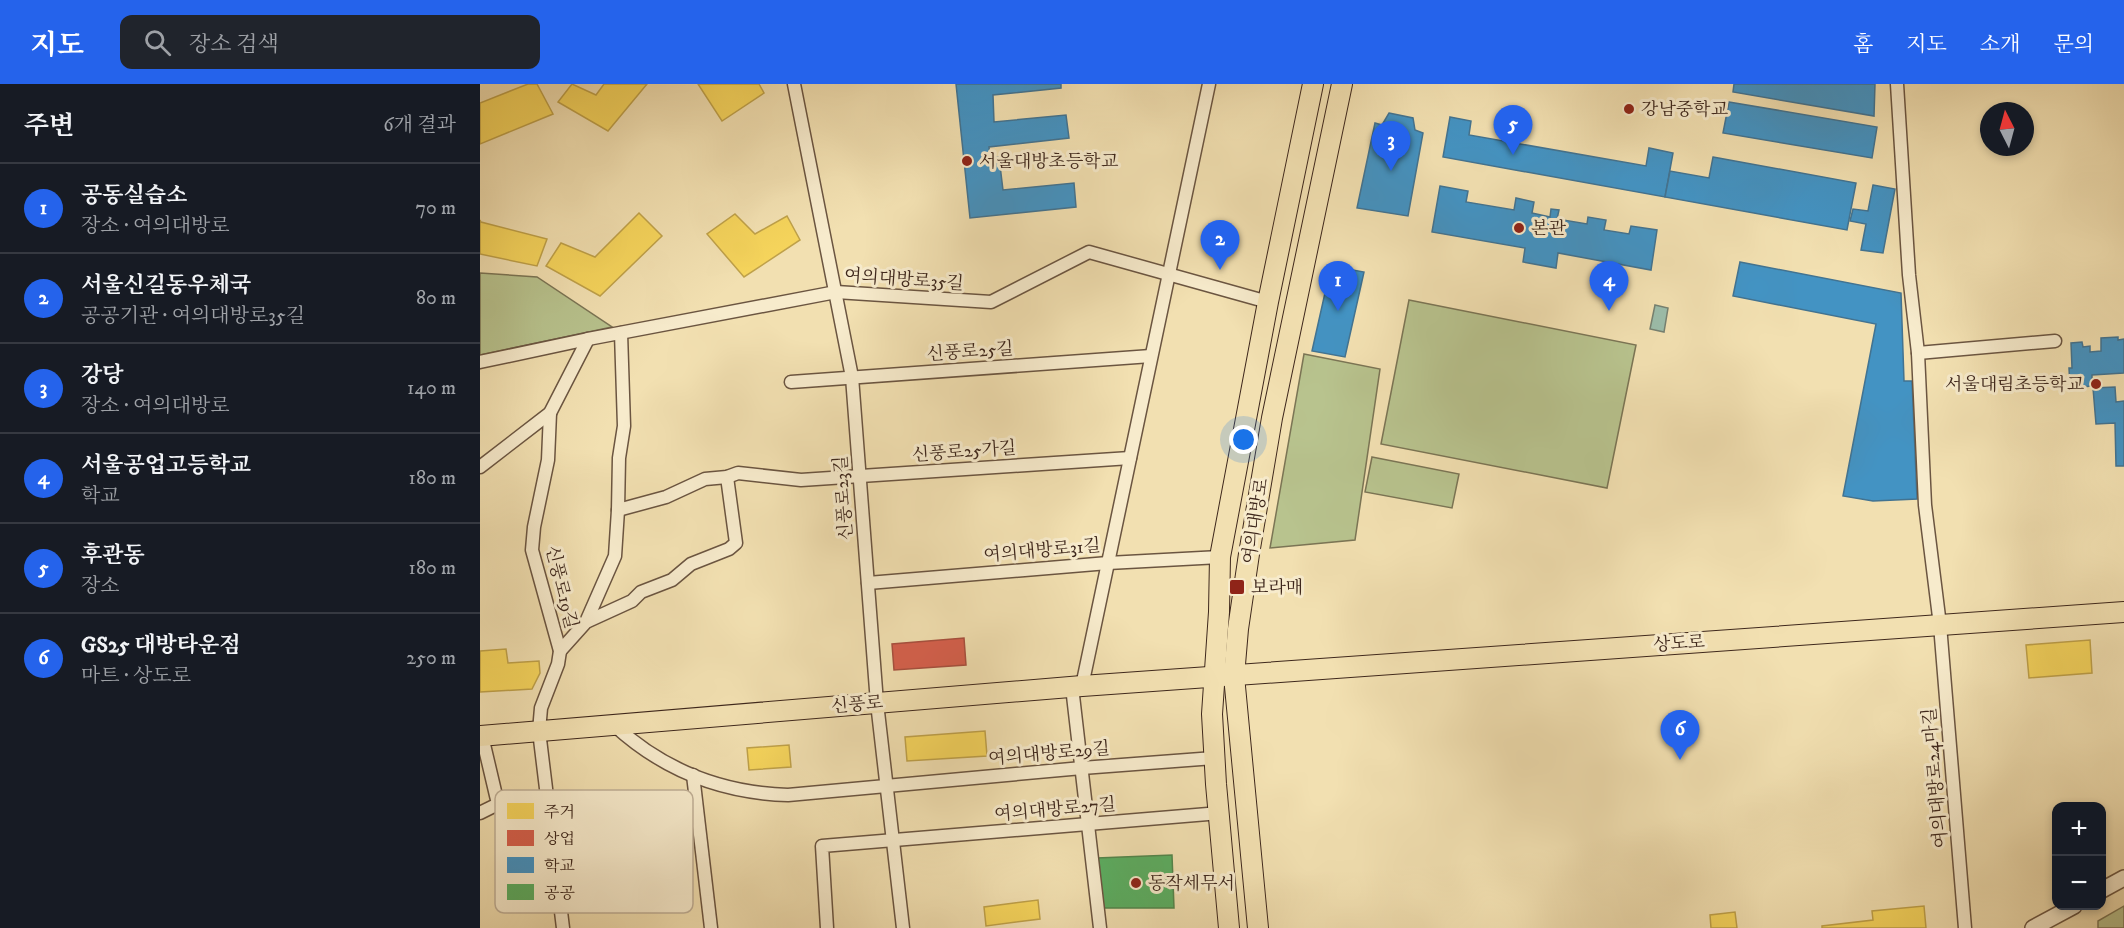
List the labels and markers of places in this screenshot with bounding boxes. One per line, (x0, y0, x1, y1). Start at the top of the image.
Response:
place label: 강남중학교 (1641, 99, 1729, 121)
marker: 강남중학교 (1622, 102, 1636, 116)
pin: 5 (1494, 106, 1532, 155)
pin: 3 (1372, 122, 1410, 171)
place label: 서울대방초등학교 (979, 151, 1119, 173)
marker: 서울대방초등학교 (960, 154, 974, 168)
place label: 본관 (1531, 218, 1566, 240)
pin: 2 (1200, 220, 1240, 270)
marker: 본관 (1512, 221, 1526, 235)
pin: 1 (1318, 262, 1358, 311)
pin: 4 (1590, 262, 1628, 311)
place label: 서울대림초등학교 (1945, 374, 2085, 396)
marker: 서울대림초등학교 (2089, 377, 2103, 391)
place label: 보라매 (1251, 577, 1303, 599)
marker: 보라매 (1228, 578, 1246, 596)
pin: 6 (1660, 710, 1700, 760)
place label: 동작세무서 (1148, 873, 1235, 895)
marker: 동작세무서 (1129, 876, 1143, 890)

